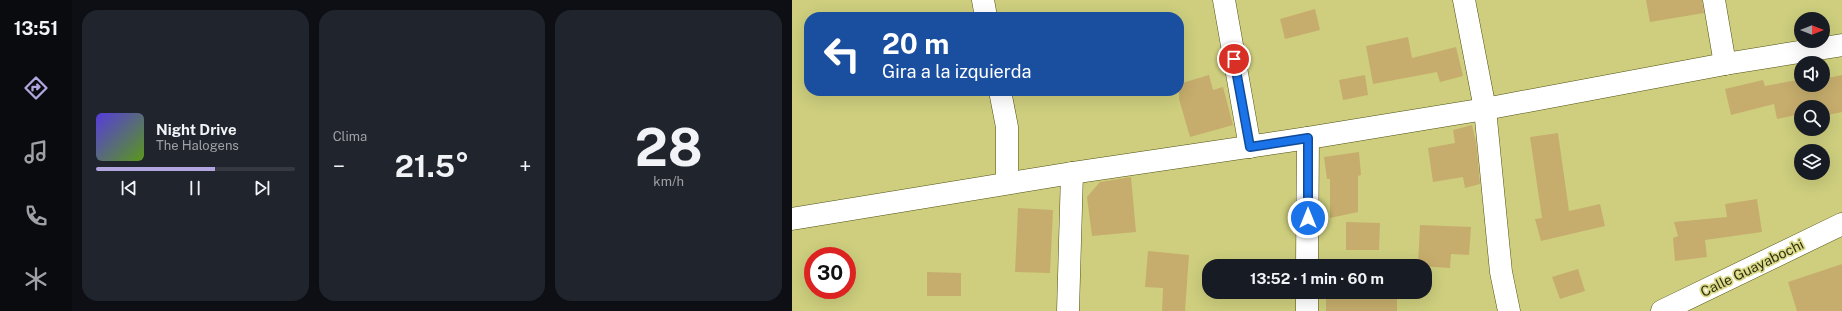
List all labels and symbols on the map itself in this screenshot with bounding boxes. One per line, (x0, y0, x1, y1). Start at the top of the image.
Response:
north arrow (1794, 12, 1830, 48)
pin (1217, 42, 1251, 76)
position arrow (1287, 197, 1329, 239)
street label: Calle Guayabochi (1698, 236, 1806, 300)
speed limit sign: 30 (804, 247, 856, 299)

